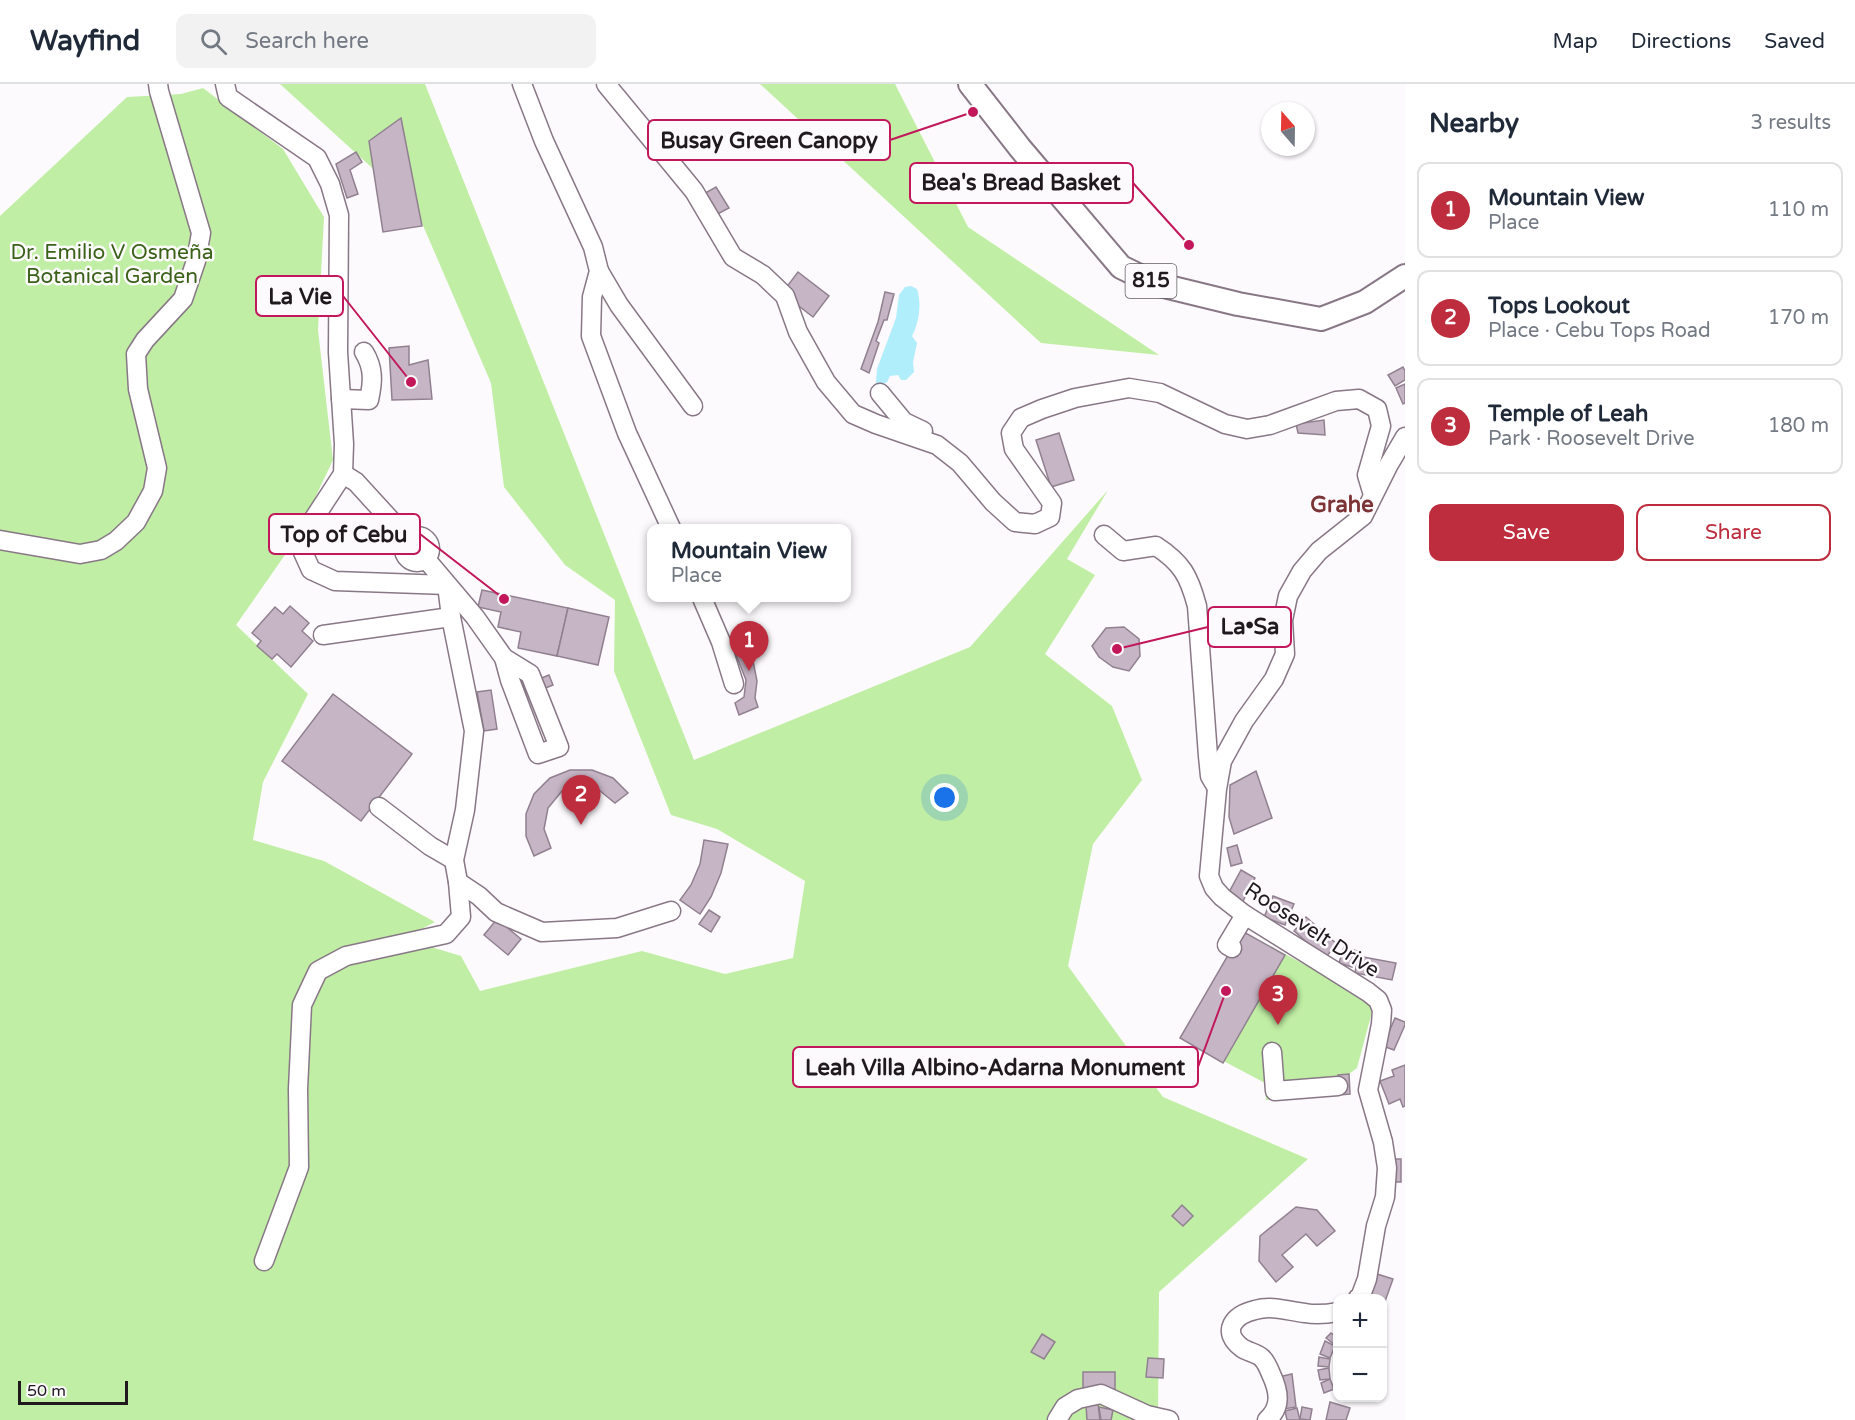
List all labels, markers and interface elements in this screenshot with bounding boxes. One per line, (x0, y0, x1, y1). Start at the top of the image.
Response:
search box (176, 14, 596, 68)
text: Wayfind (30, 24, 140, 58)
icon: search (197, 25, 230, 58)
text: Search here (245, 28, 369, 54)
text: Map (1552, 29, 1598, 54)
text: Directions (1631, 29, 1731, 54)
text: Saved (1764, 29, 1825, 54)
north arrow (1261, 102, 1315, 156)
text: Nearby (1429, 108, 1519, 139)
text: 3 results (1751, 111, 1831, 135)
callout: Busay Green Canopy (648, 120, 890, 160)
text: Busay Green Canopy (660, 128, 878, 154)
callout: Bea's Bread Basket (910, 163, 1133, 203)
text: Bea's Bread Basket (921, 170, 1121, 196)
text: Mountain View (1488, 185, 1645, 211)
text: 1 (1444, 198, 1457, 222)
text: 110 m (1768, 198, 1829, 222)
text: Place (1488, 211, 1539, 235)
park label: Dr. Emilio V Osmeña Botanical Garden (10, 240, 214, 289)
road number: 815 (1126, 264, 1176, 298)
callout: La Vie (256, 276, 343, 316)
text: La Vie (268, 284, 332, 310)
text: Tops Lookout (1488, 293, 1630, 319)
text: 2 (1444, 306, 1457, 330)
text: 170 m (1768, 306, 1829, 330)
text: Place · Cebu Tops Road (1488, 319, 1711, 343)
text: Temple of Leah (1488, 401, 1648, 427)
text: 3 (1444, 414, 1457, 438)
text: 180 m (1768, 414, 1829, 438)
text: Park · Roosevelt Drive (1488, 427, 1695, 451)
district label: Grahe (1310, 492, 1374, 518)
button: Save (1429, 504, 1624, 561)
button: Share (1636, 504, 1831, 561)
callout: Top of Cebu (269, 514, 420, 554)
text: Top of Cebu (279, 522, 408, 548)
popup (647, 524, 851, 602)
text: Mountain View (671, 538, 827, 564)
text: Place (671, 564, 722, 588)
callout: La•Sa (1208, 607, 1291, 647)
text: La•Sa (1221, 614, 1279, 640)
pin: 1 (730, 622, 768, 671)
pin: 2 (562, 776, 600, 825)
your location (930, 783, 959, 812)
street label: Roosevelt Drive (1240, 877, 1384, 983)
pin: 3 (1258, 976, 1298, 1025)
callout: Leah Villa Albino-Adarna Monument (793, 1047, 1198, 1087)
text: Leah Villa Albino-Adarna Monument (805, 1055, 1186, 1081)
map controls (1333, 1294, 1387, 1402)
button: + (1333, 1294, 1387, 1348)
button: − (1333, 1348, 1387, 1402)
scale bar (18, 1378, 128, 1406)
text: 50 m (27, 1381, 66, 1401)

